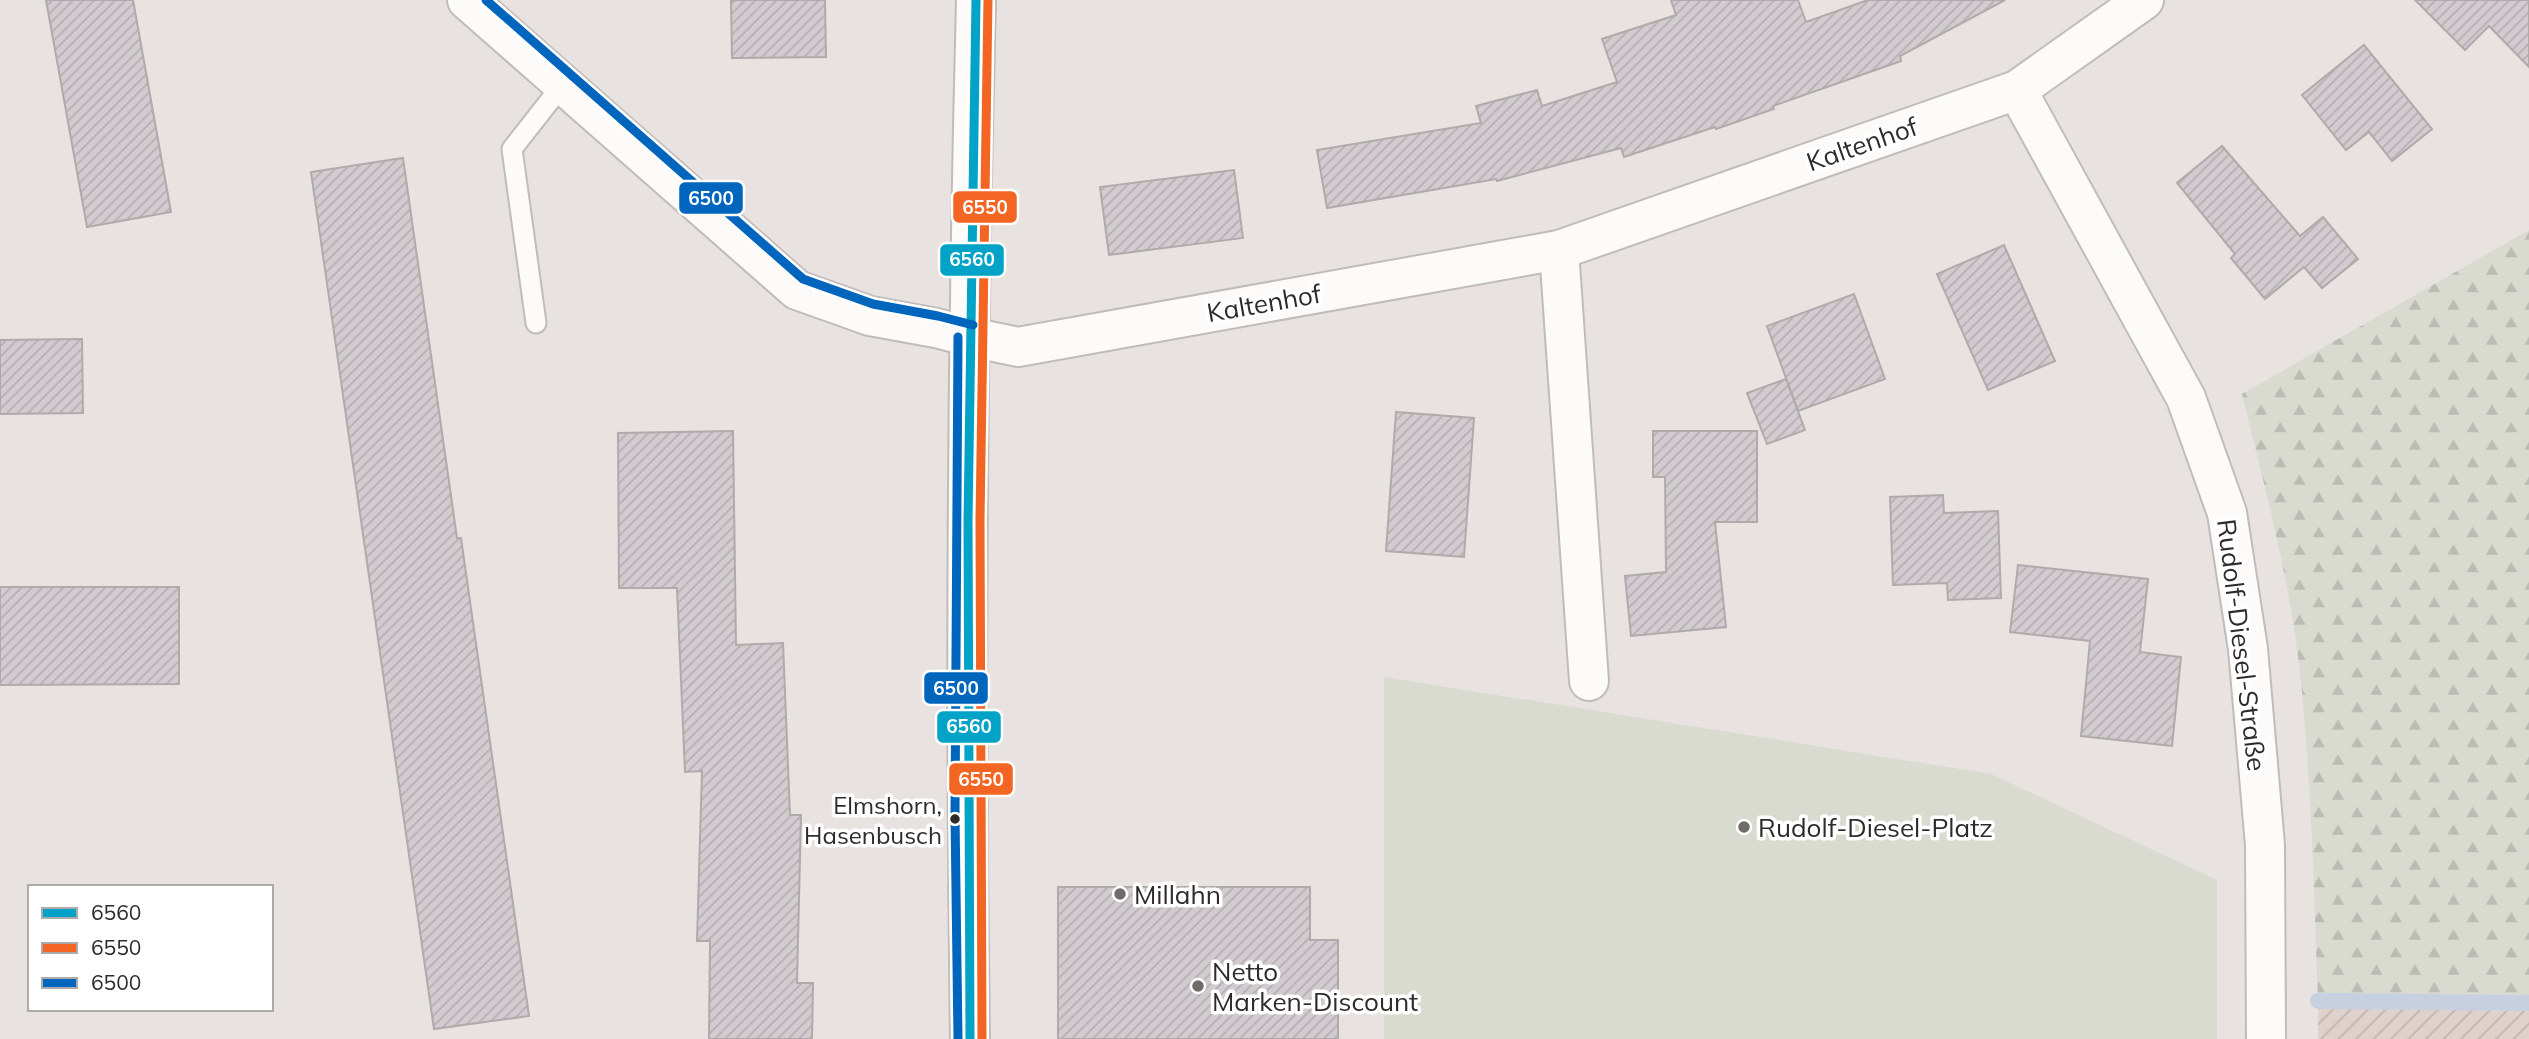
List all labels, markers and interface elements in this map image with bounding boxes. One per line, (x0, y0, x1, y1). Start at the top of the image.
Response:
street label: Kaltenhof (1802, 109, 1923, 178)
line badge: 6500 (678, 181, 744, 215)
text: 6500 (688, 186, 734, 210)
line badge: 6550 (952, 190, 1018, 224)
text: 6550 (962, 195, 1008, 219)
line badge: 6560 (939, 243, 1005, 277)
text: 6560 (949, 247, 995, 271)
street label: Kaltenhof (1204, 277, 1325, 329)
street label: Rudolf-Diesel-Straße (2210, 517, 2274, 773)
line badge: 6500 (923, 671, 989, 705)
text: 6500 (933, 676, 979, 700)
line badge: 6560 (936, 710, 1002, 744)
text: 6560 (946, 714, 992, 738)
line badge: 6550 (948, 762, 1014, 796)
text: 6550 (958, 767, 1004, 791)
place label: Elmshorn, Hasenbusch (804, 790, 942, 850)
place label: Rudolf-Diesel-Platz (1758, 811, 1993, 844)
marker: Elmshorn, Hasenbusch (948, 812, 962, 826)
marker: Rudolf-Diesel-Platz (1736, 819, 1752, 835)
place label: Millahn (1134, 878, 1221, 911)
legend (28, 885, 273, 1011)
marker: Millahn (1112, 886, 1128, 902)
text: 6560 (91, 899, 141, 925)
text: 6550 (91, 934, 141, 960)
place label: Netto Marken-Discount (1212, 955, 1418, 1018)
text: 6500 (91, 969, 141, 995)
marker: Netto Marken-Discount (1190, 978, 1206, 994)

